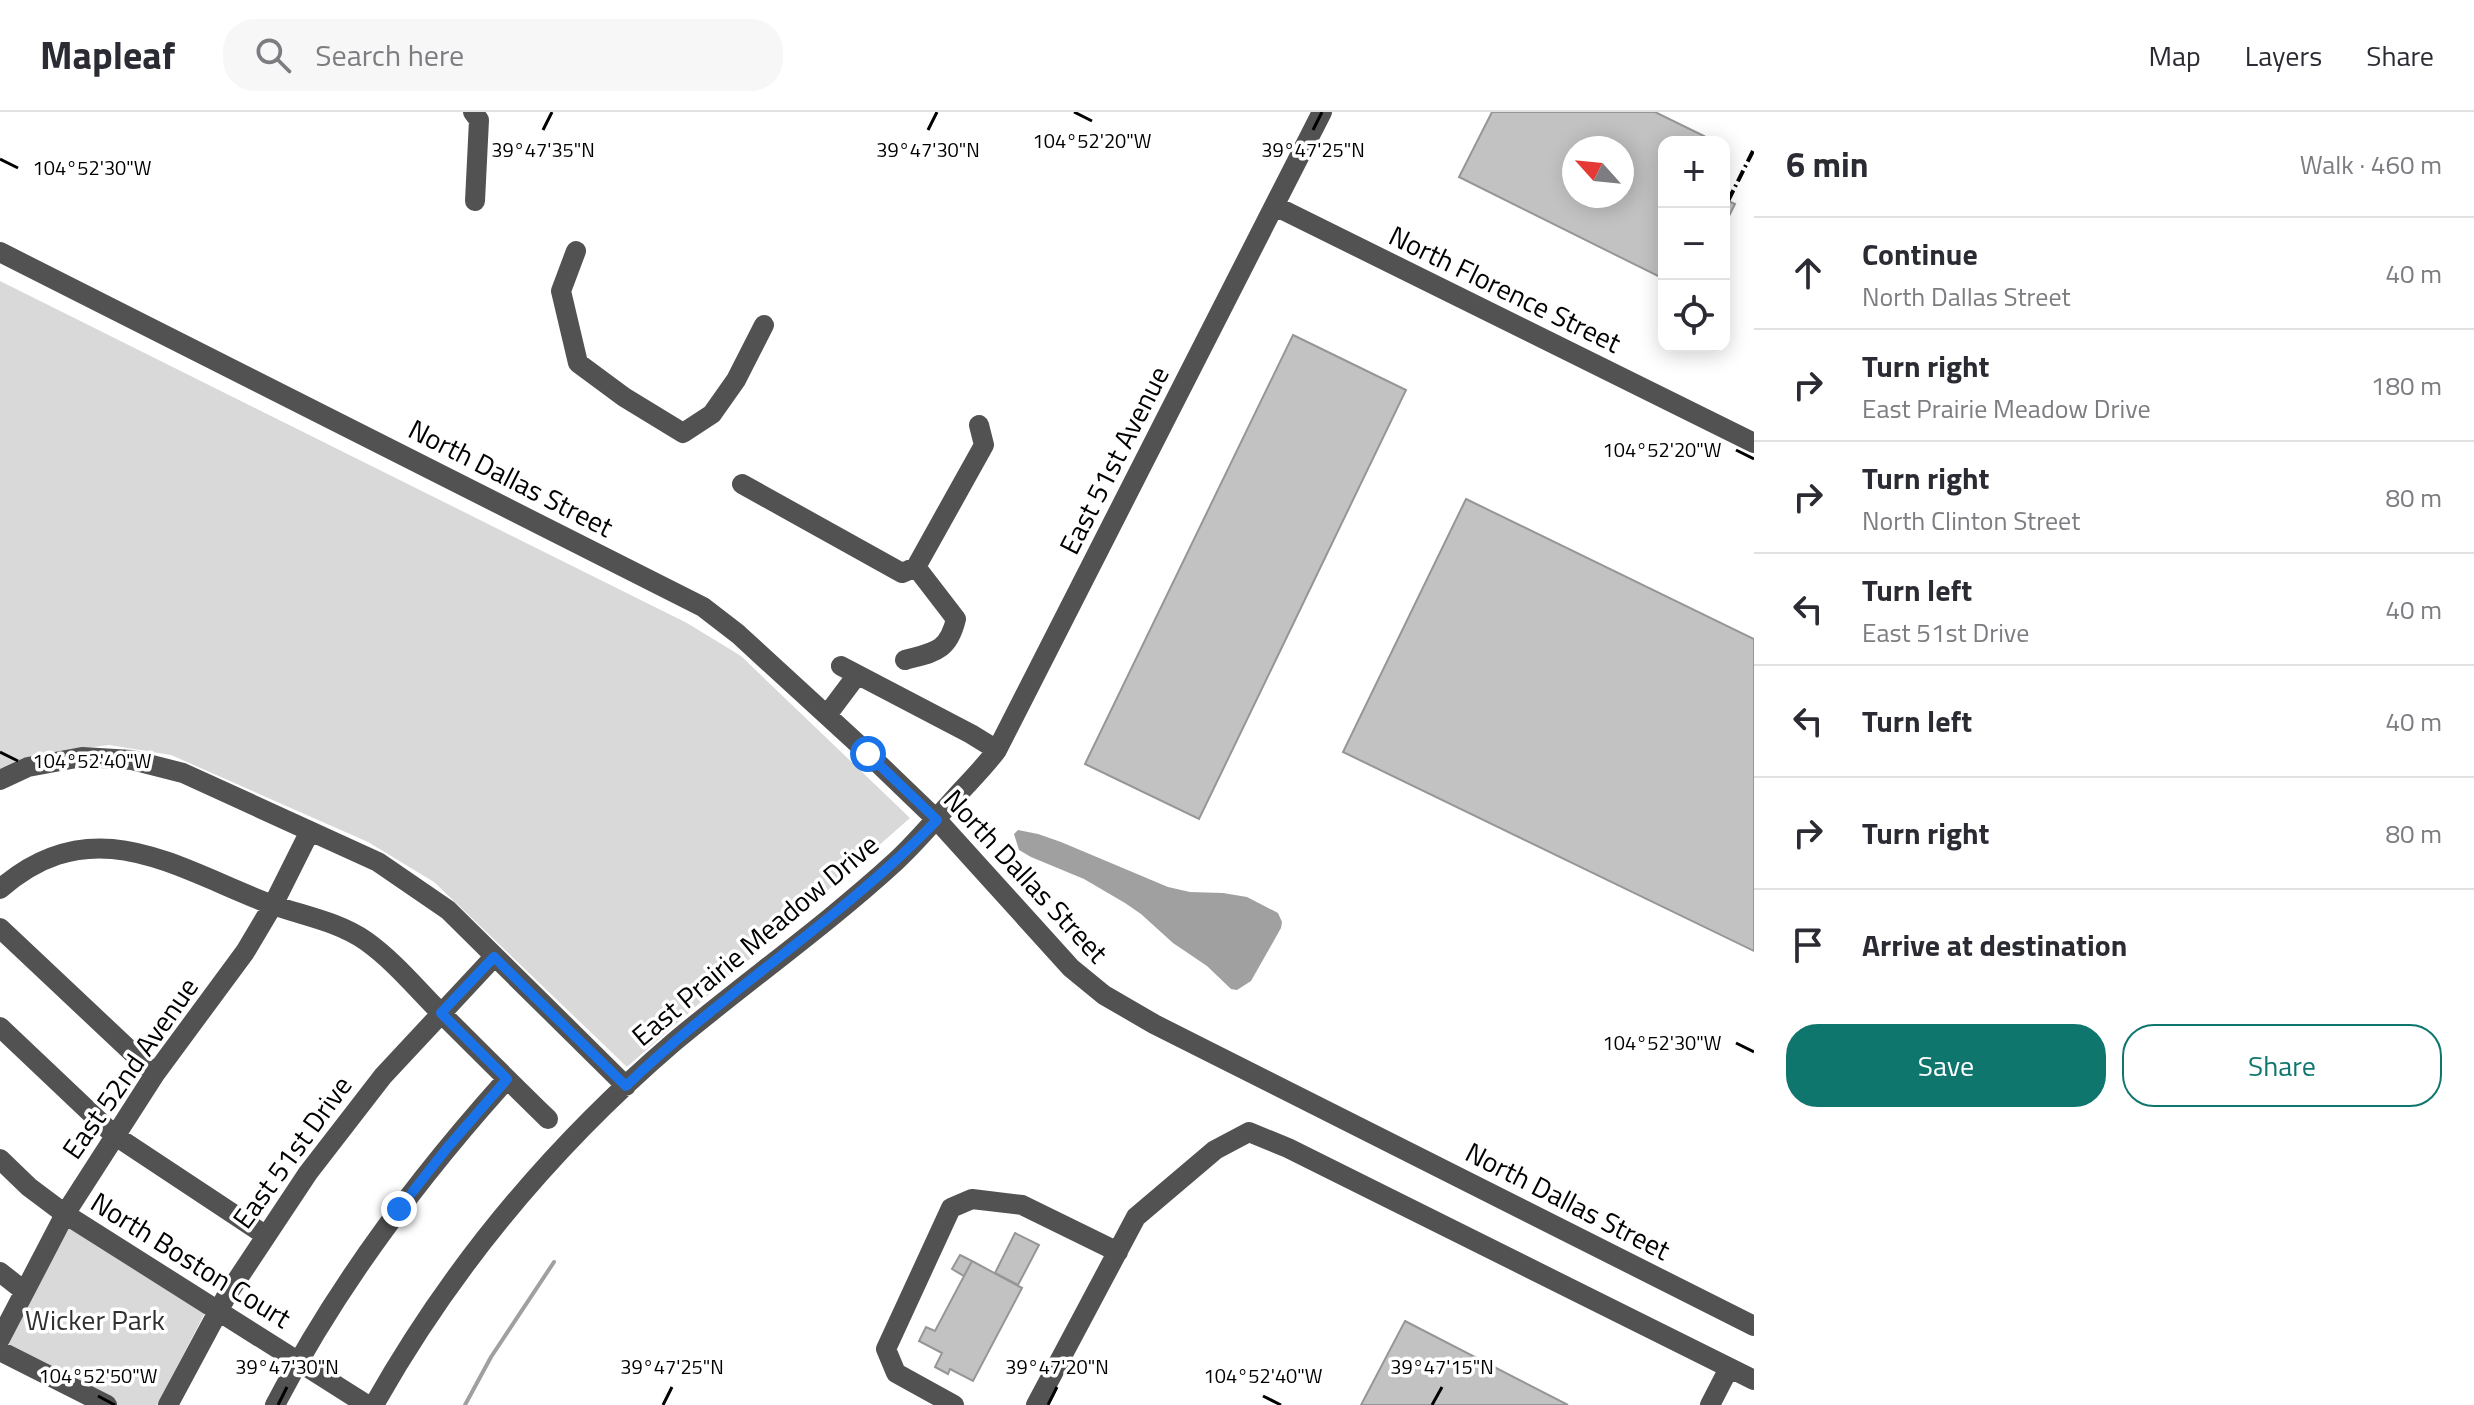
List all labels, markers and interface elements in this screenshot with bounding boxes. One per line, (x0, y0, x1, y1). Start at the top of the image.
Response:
search box (223, 19, 783, 91)
text: Mapleaf (40, 26, 175, 84)
text: Search here (315, 32, 464, 78)
icon: search (251, 33, 295, 77)
text: Map (2148, 34, 2201, 77)
text: Layers (2245, 34, 2322, 77)
text: Share (2366, 34, 2434, 77)
text: 104°52'20"W (1033, 125, 1152, 156)
text: 39°47'35"N (491, 134, 595, 165)
text: 39°47'30"N (876, 134, 980, 165)
text: 39°47'25"N (1261, 134, 1365, 165)
north arrow (1562, 136, 1634, 208)
map controls (1658, 136, 1730, 352)
button: + (1658, 136, 1730, 208)
text: 6 min (1786, 138, 1869, 190)
text: Walk · 460 m (2300, 145, 2442, 184)
text: 104°52'30"W (33, 152, 152, 183)
button: − (1658, 208, 1730, 280)
street label: North Florence Street (1382, 214, 1629, 363)
text: Continue (1862, 231, 1978, 277)
icon: ahead (1786, 251, 1830, 295)
text: 40 m (2385, 254, 2442, 293)
text: North Dallas Street (1862, 277, 2071, 316)
button: locate (1658, 280, 1730, 352)
text: Turn right (1862, 343, 1990, 389)
street label: East 51st Avenue (1048, 358, 1180, 562)
icon: right (1786, 363, 1830, 407)
text: 180 m (2371, 366, 2442, 405)
text: East Prairie Meadow Drive (1862, 389, 2151, 428)
street label: North Dallas Street (401, 407, 621, 548)
text: 104°52'20"W (1603, 434, 1722, 465)
text: Turn right (1862, 455, 1990, 501)
icon: right (1786, 475, 1830, 519)
text: 80 m (2385, 478, 2442, 517)
text: North Clinton Street (1862, 501, 2080, 540)
text: Turn left (1862, 567, 1972, 613)
icon: left (1786, 587, 1830, 631)
text: 40 m (2385, 590, 2442, 629)
text: East 51st Drive (1862, 613, 2029, 652)
text: Turn left (1862, 698, 1972, 744)
icon: left (1786, 699, 1830, 743)
text: 40 m (2385, 702, 2442, 741)
route start (850, 736, 886, 772)
text: 104°52'40"W (33, 745, 152, 776)
street label: North Dallas Street (934, 779, 1119, 973)
text: Turn right (1862, 810, 1990, 856)
icon: right (1786, 811, 1830, 855)
text: 80 m (2385, 814, 2442, 853)
street label: East Prairie Meadow Drive (622, 823, 888, 1056)
text: Arrive at destination (1862, 922, 2127, 968)
icon: arrive (1786, 923, 1830, 967)
street label: East 52nd Avenue (51, 968, 208, 1167)
button: Save (1786, 1024, 2106, 1107)
button: Share (2122, 1024, 2442, 1107)
text: 104°52'30"W (1603, 1027, 1722, 1058)
street label: East 51st Drive (221, 1066, 362, 1237)
street label: North Dallas Street (1458, 1130, 1678, 1271)
street label: North Boston Court (83, 1181, 300, 1339)
route end (381, 1191, 417, 1227)
park label: Wicker Park (25, 1298, 165, 1341)
text: 39°47'30"N (235, 1351, 339, 1382)
text: 39°47'25"N (620, 1351, 724, 1382)
text: 39°47'20"N (1005, 1351, 1109, 1382)
text: 39°47'15"N (1390, 1351, 1494, 1382)
text: 104°52'50"W (39, 1360, 158, 1391)
text: 104°52'40"W (1204, 1360, 1323, 1391)

